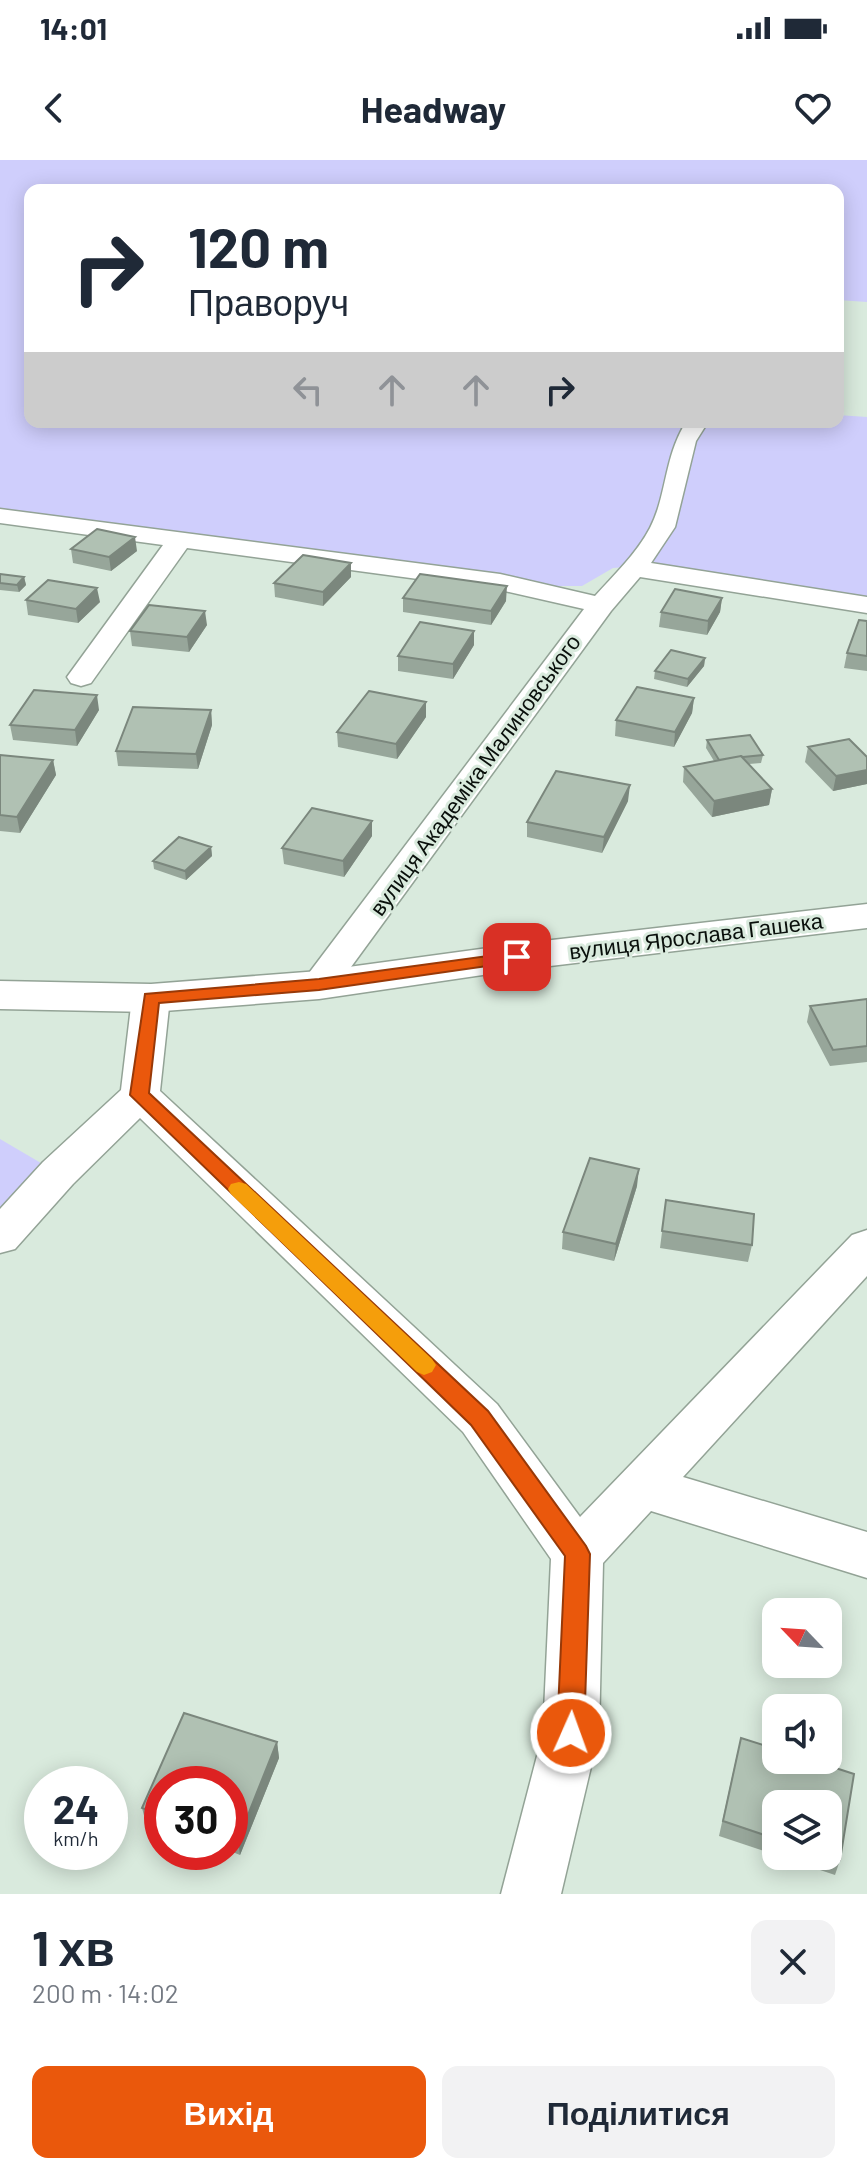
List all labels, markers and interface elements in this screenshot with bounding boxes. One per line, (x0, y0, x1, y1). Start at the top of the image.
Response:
text: 14:01 (40, 10, 107, 46)
icon: back (32, 86, 76, 130)
icon: heart (791, 86, 835, 130)
text: Headway (361, 87, 506, 130)
text: 120 m (188, 212, 329, 279)
icon: right (56, 216, 160, 320)
text: Праворуч (188, 280, 349, 323)
icon: left (286, 368, 330, 412)
icon: ahead (370, 368, 414, 412)
icon: ahead (454, 368, 498, 412)
icon: right (538, 368, 582, 412)
street label: вулиця Академіка Малиновського (364, 629, 586, 920)
street label: вулиця Ярослава Гашека (568, 906, 825, 964)
pin (483, 923, 551, 991)
icon: arrive (495, 935, 539, 979)
north arrow (762, 1598, 842, 1678)
map controls (762, 1598, 842, 1870)
position arrow (529, 1691, 613, 1775)
button: sound (762, 1694, 842, 1774)
speed limit sign: 30 (144, 1766, 248, 1870)
text: 24 (53, 1784, 99, 1832)
button: layers (762, 1790, 842, 1870)
text: km/h (53, 1826, 99, 1850)
text: 1 хв (32, 1918, 115, 1976)
button: close (751, 1920, 835, 2004)
text: 200 m · 14:02 (32, 1977, 179, 2008)
button: Вихід (32, 2066, 426, 2158)
button: Поділитися (442, 2066, 835, 2158)

